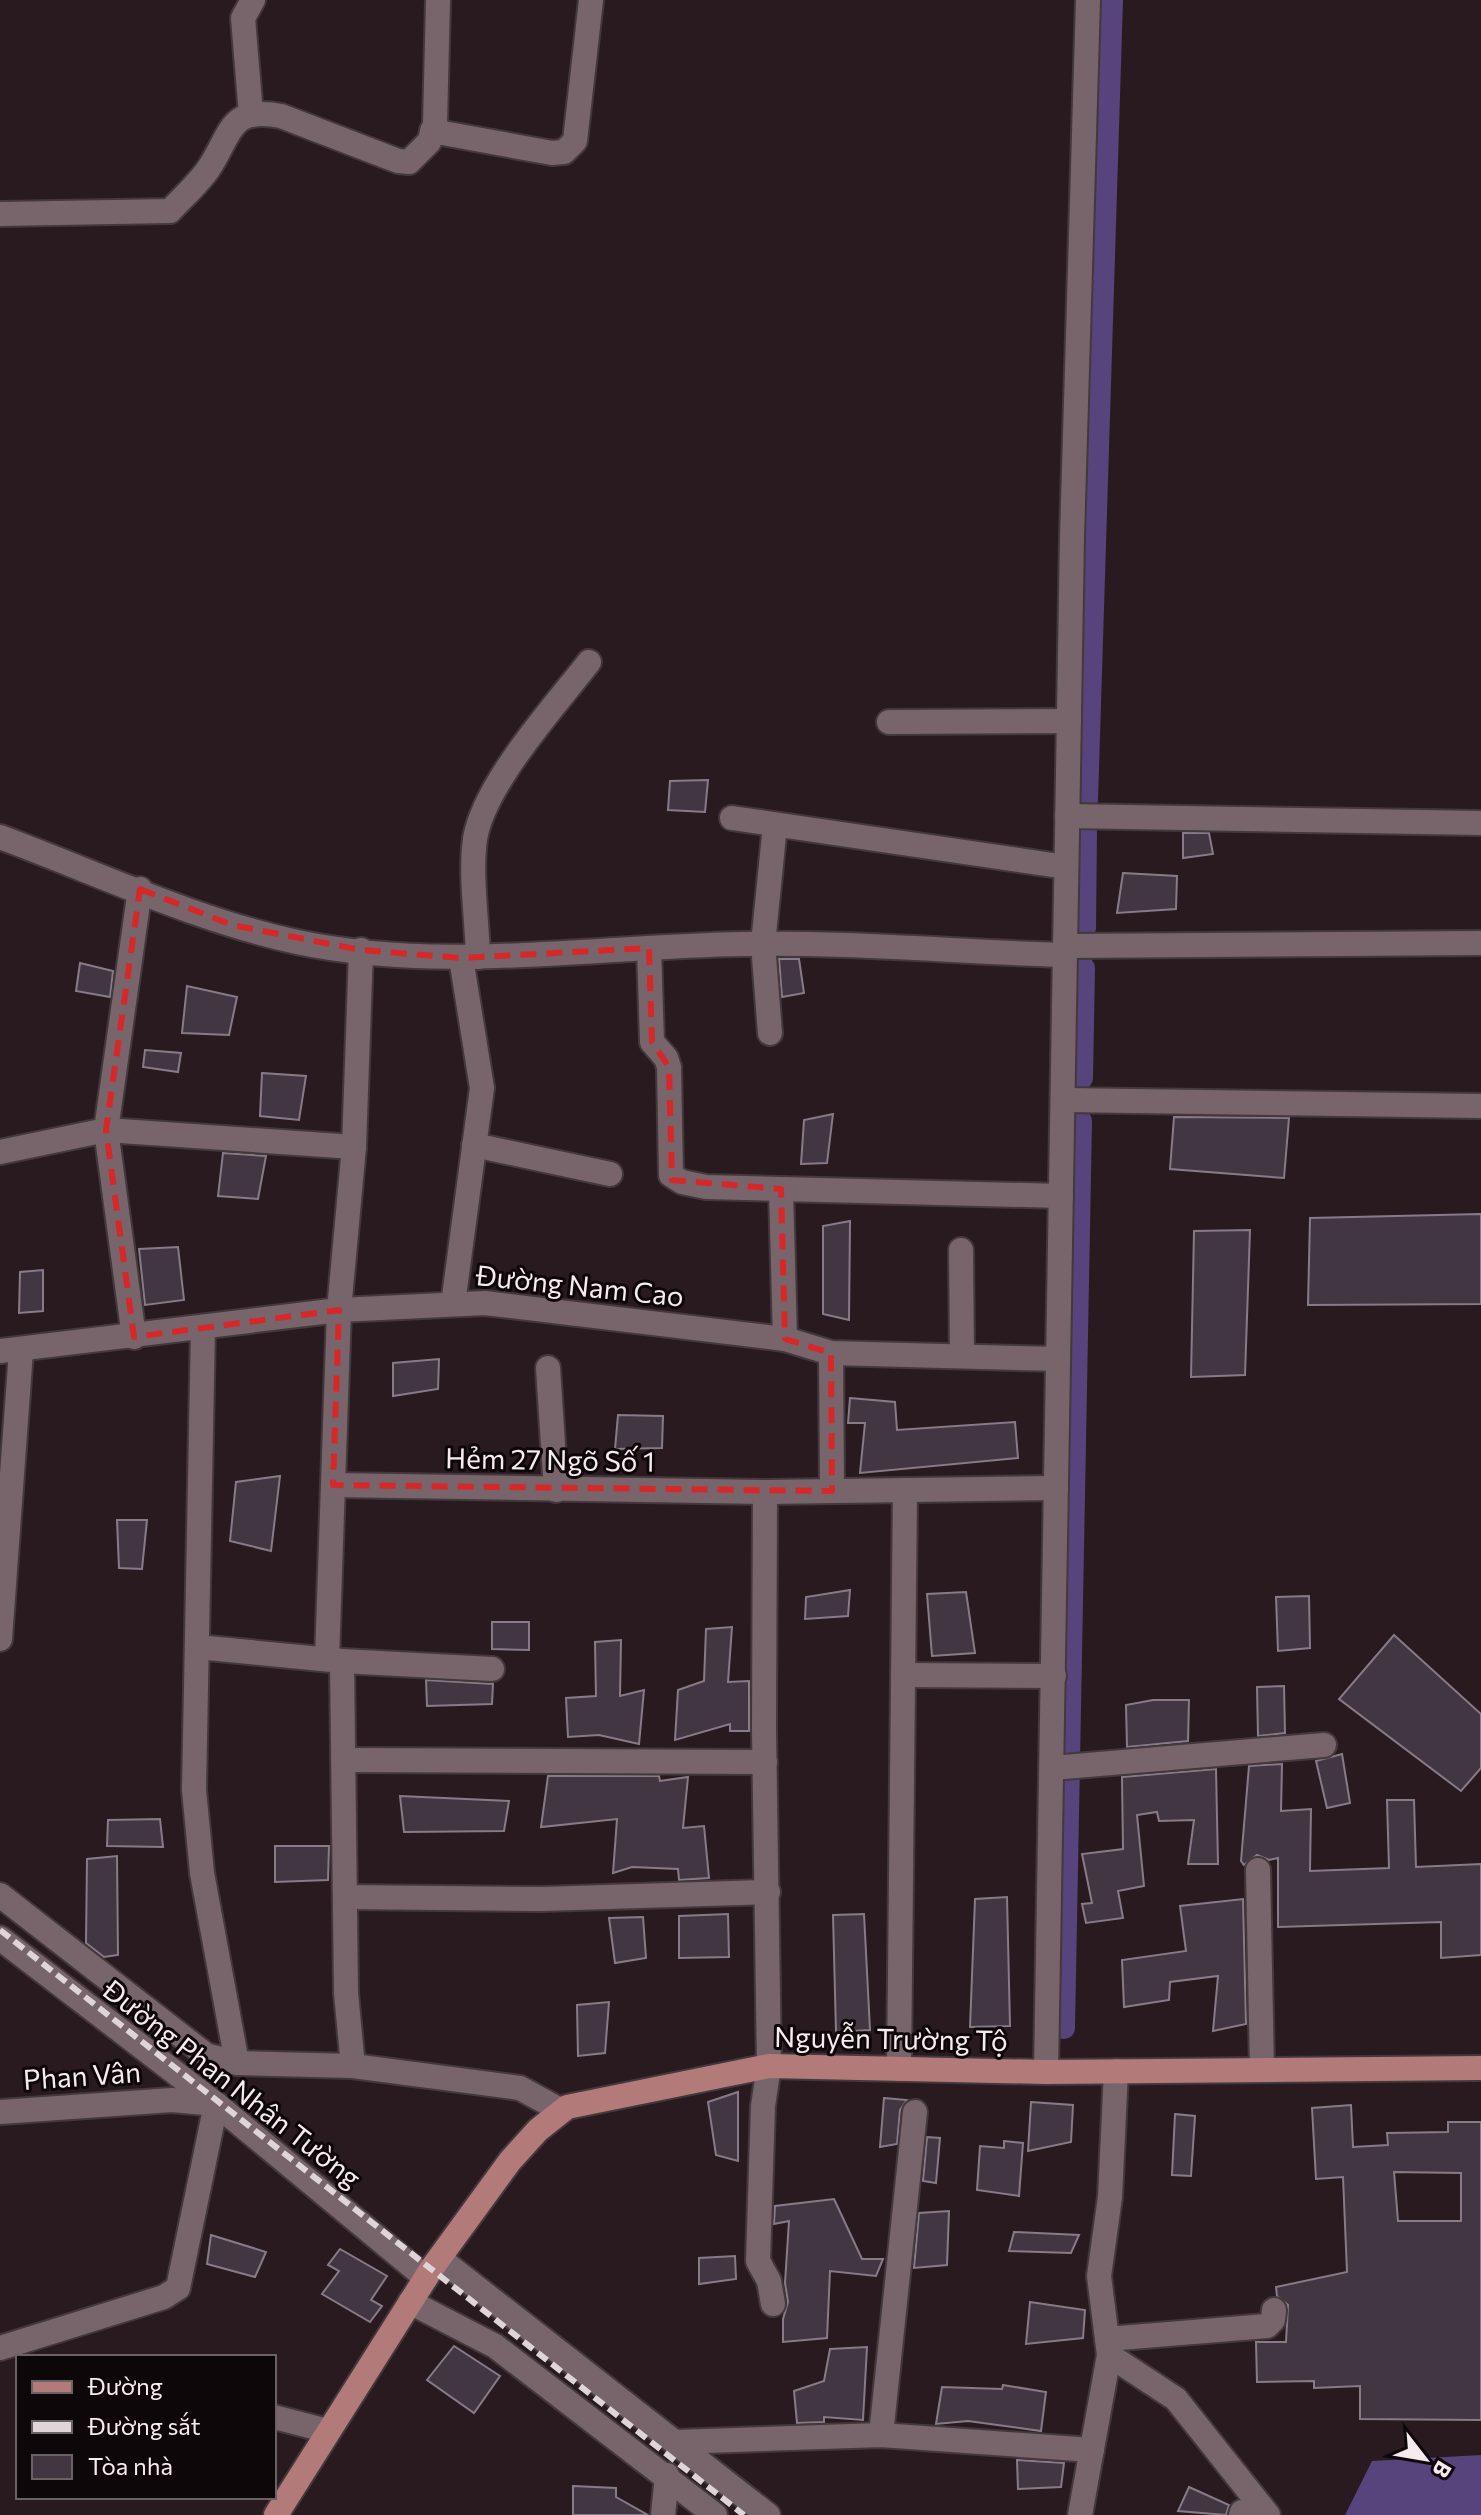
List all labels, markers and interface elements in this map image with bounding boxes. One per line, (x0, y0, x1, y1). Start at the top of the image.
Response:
street label: Đường Nam Cao (474, 1257, 686, 1313)
street label: Hẻm 27 Ngõ Số 1 (445, 1440, 655, 1478)
street label: Đường Phan Nhân Tường (96, 1971, 368, 2194)
street label: Nguyễn Trường Tộ (774, 2019, 1008, 2057)
street label: Phan Vân (22, 2054, 142, 2096)
legend (16, 2355, 276, 2499)
text: Đường (87, 2371, 163, 2400)
text: Đường sắt (87, 2411, 201, 2440)
north arrow (1385, 2419, 1465, 2499)
text: Tòa nhà (88, 2451, 173, 2480)
text: B (1427, 2456, 1458, 2483)

